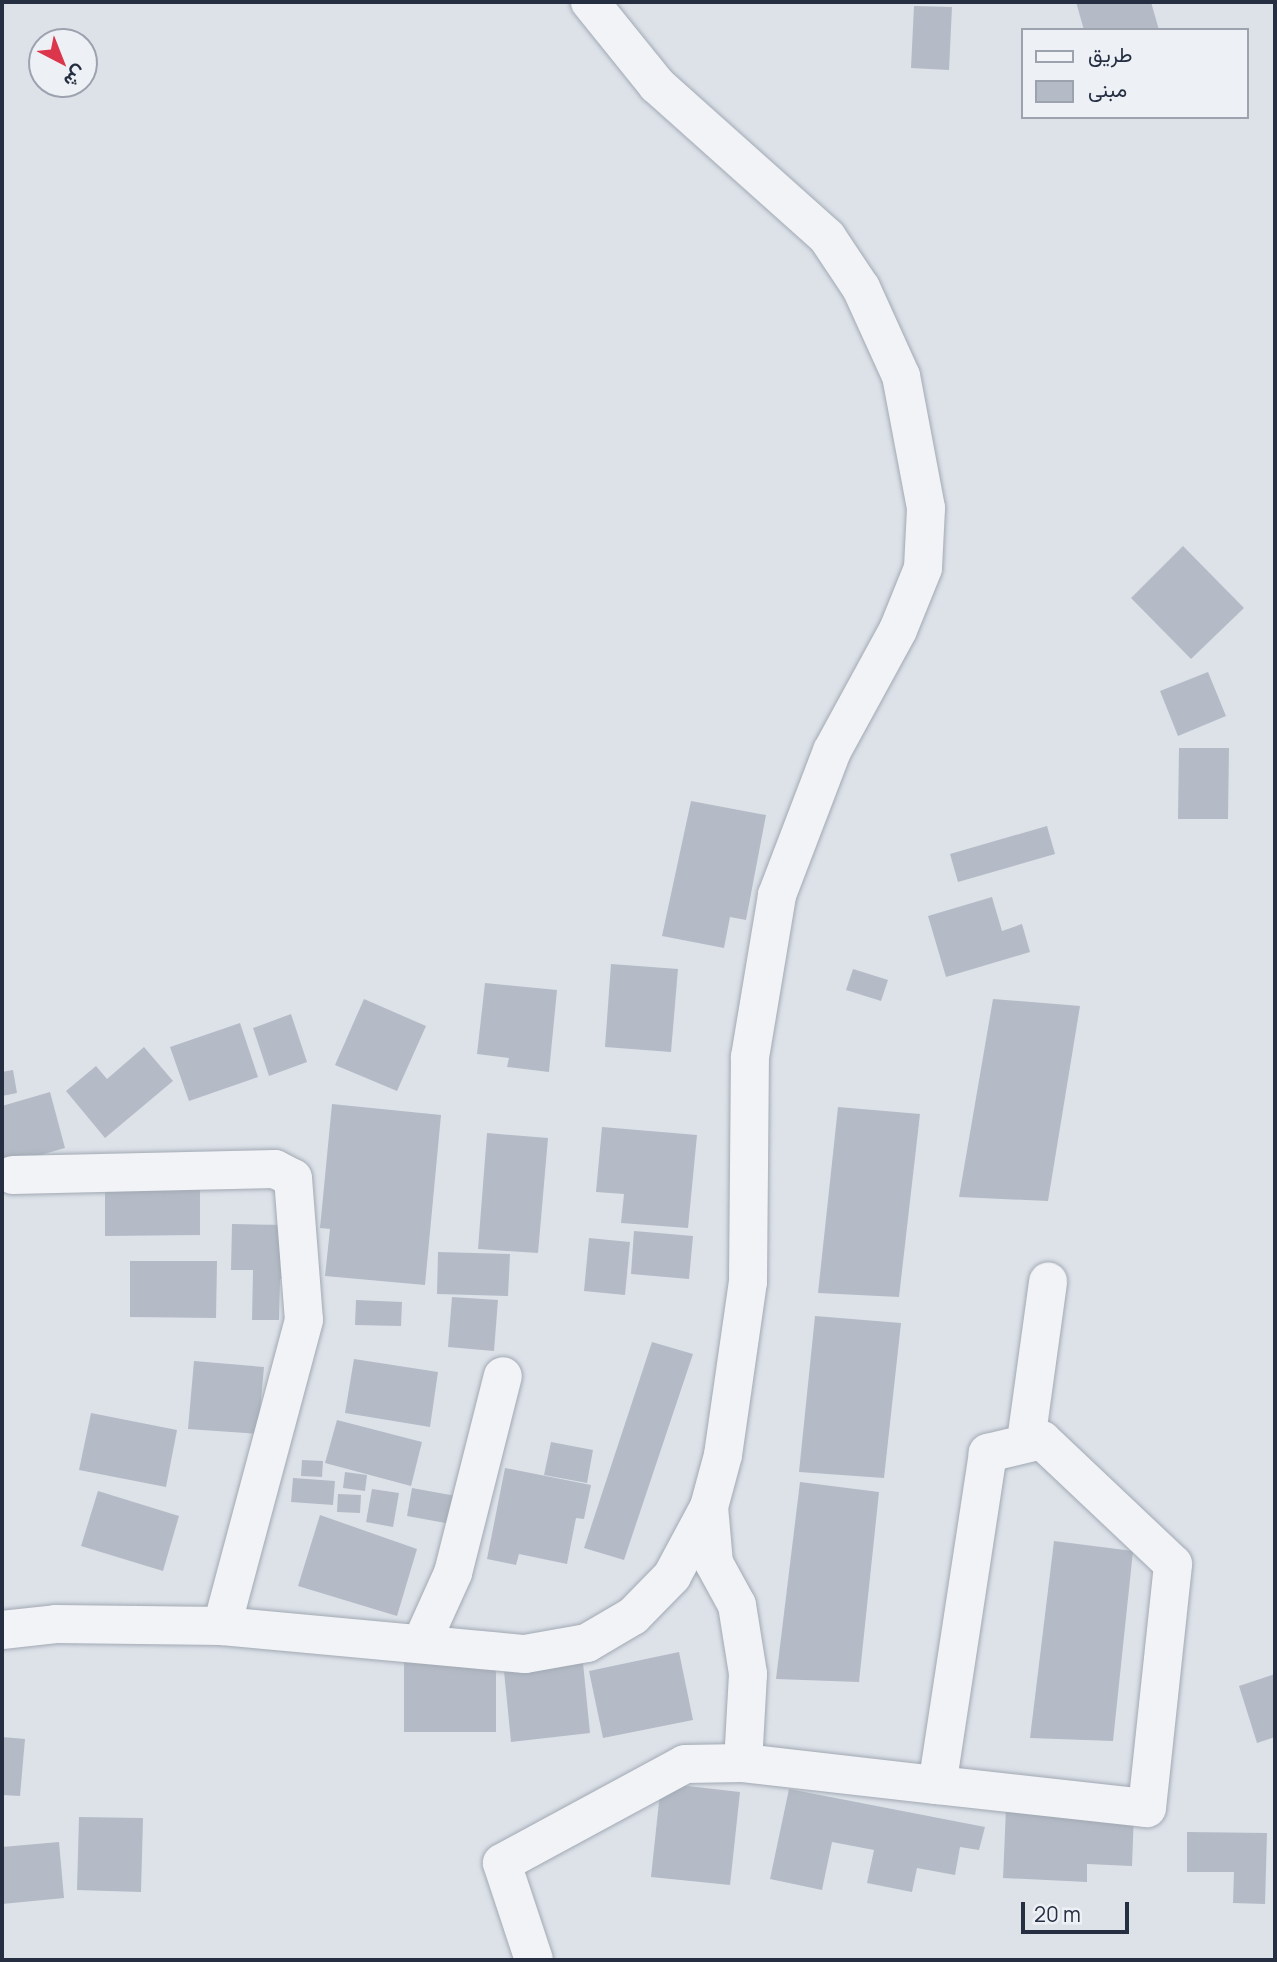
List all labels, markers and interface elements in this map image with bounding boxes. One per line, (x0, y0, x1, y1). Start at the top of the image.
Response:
north arrow (28, 28, 98, 98)
legend (1021, 28, 1249, 119)
text: طريق (1088, 40, 1133, 68)
text: ش (59, 60, 93, 94)
text: مبنى (1088, 75, 1127, 103)
scale bar (1025, 1888, 1134, 1932)
text: 20 m (1034, 1900, 1081, 1928)

